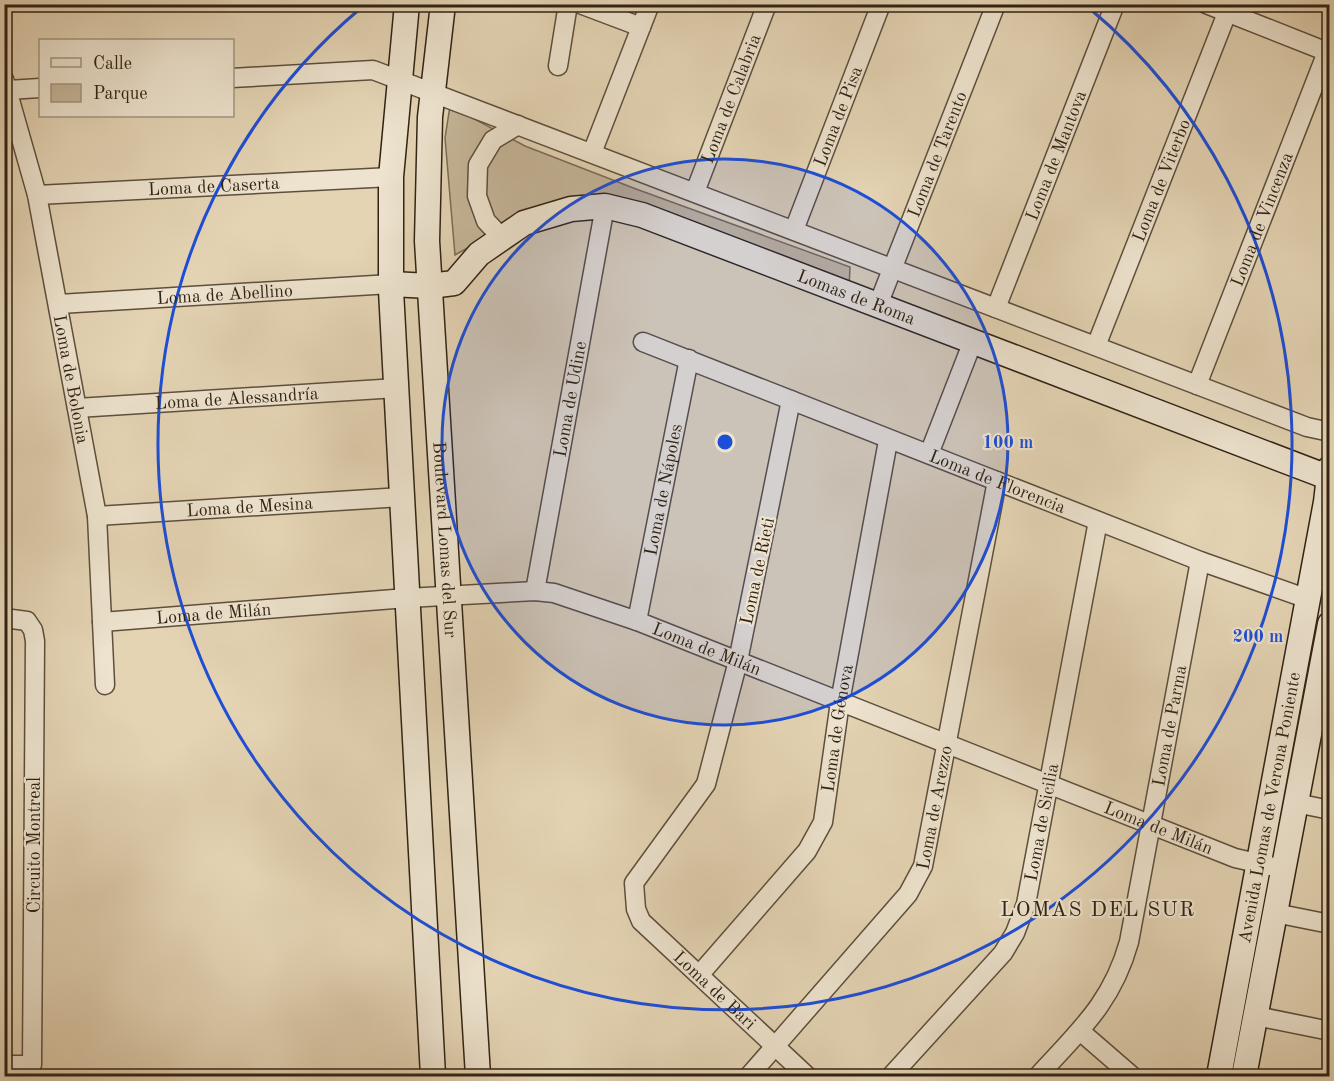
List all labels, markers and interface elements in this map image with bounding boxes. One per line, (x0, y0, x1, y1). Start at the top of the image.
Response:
street label: Loma de Calabria (699, 32, 765, 166)
legend (39, 39, 234, 117)
text: Calle (93, 55, 132, 73)
street label: Loma de Pisa (811, 64, 866, 169)
text: Parque (93, 85, 148, 103)
street label: Loma de Mantova (1023, 88, 1090, 223)
street label: Loma de Tarento (905, 89, 971, 220)
street label: Loma de Viterbo (1130, 117, 1194, 245)
street label: Loma de Vincenza (1228, 150, 1297, 289)
street label: Loma de Caserta (148, 175, 280, 199)
street label: Lomas de Roma (795, 267, 918, 329)
street label: Loma de Abellino (156, 282, 294, 308)
street label: Loma de Bolonia (50, 314, 91, 445)
street label: Loma de Udine (552, 340, 590, 459)
street label: Loma de Alessandría (154, 385, 319, 413)
street label: Loma de Nápoles (642, 422, 686, 557)
centre of rings (715, 432, 735, 452)
text: 100 m (983, 434, 1033, 452)
street label: Boulevard Lomas del Sur (429, 441, 459, 639)
street label: Loma de Florencia (926, 447, 1068, 517)
street label: Loma de Mesina (186, 495, 314, 520)
street label: Loma de Rieti (738, 516, 778, 626)
street label: Loma de Milán (155, 601, 272, 628)
street label: Loma de Milán (650, 620, 764, 679)
text: 200 m (1233, 628, 1283, 646)
street label: Loma de Génova (819, 663, 857, 793)
street label: Loma de Parma (1150, 664, 1190, 788)
street label: Avenida Lomas de Verona Poniente (1236, 671, 1304, 945)
street label: Loma de Arezzo (914, 744, 956, 871)
street label: Loma de Sicilia (1022, 762, 1062, 883)
street label: Circuito Montreal (26, 777, 44, 913)
street label: Loma de Milán (1101, 799, 1216, 858)
district label: LOMAS DEL SUR (1000, 900, 1196, 921)
street label: Loma de Bari (669, 948, 759, 1033)

